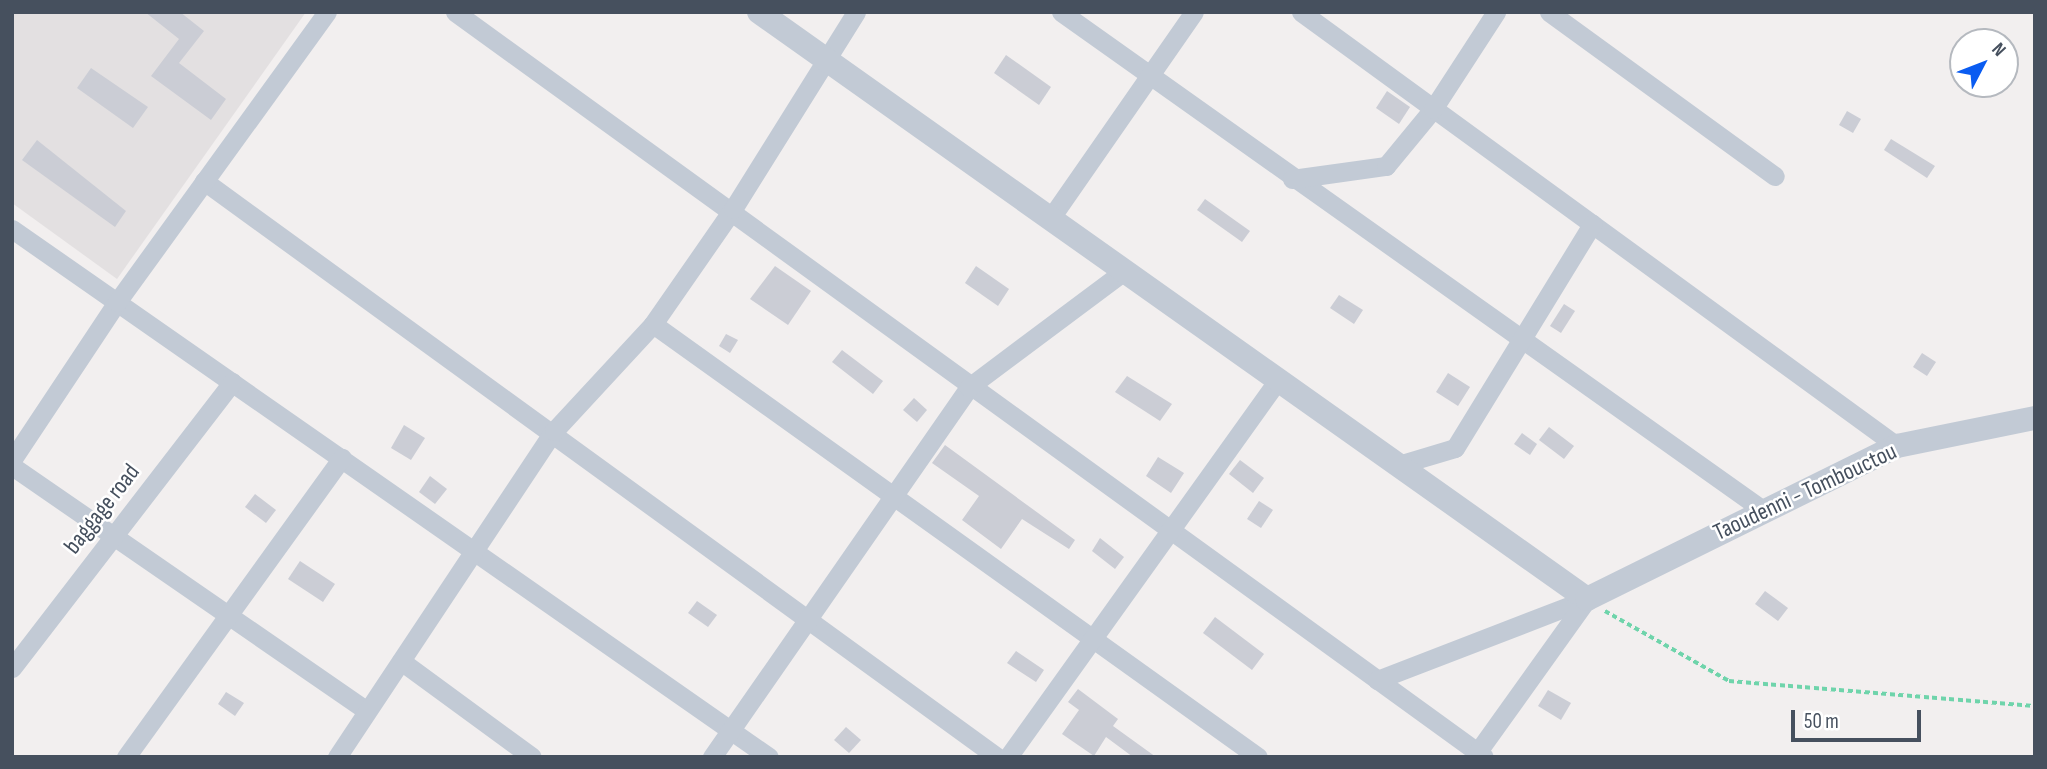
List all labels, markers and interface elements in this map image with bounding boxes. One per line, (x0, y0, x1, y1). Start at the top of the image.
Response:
north arrow (1949, 28, 2019, 98)
text: N (1987, 38, 2010, 61)
street label: Taoudenni - Tombouctou (1709, 437, 1901, 547)
street label: baggage road (58, 458, 146, 560)
scale bar (1795, 696, 1924, 740)
text: 50 m (1804, 709, 1839, 734)

